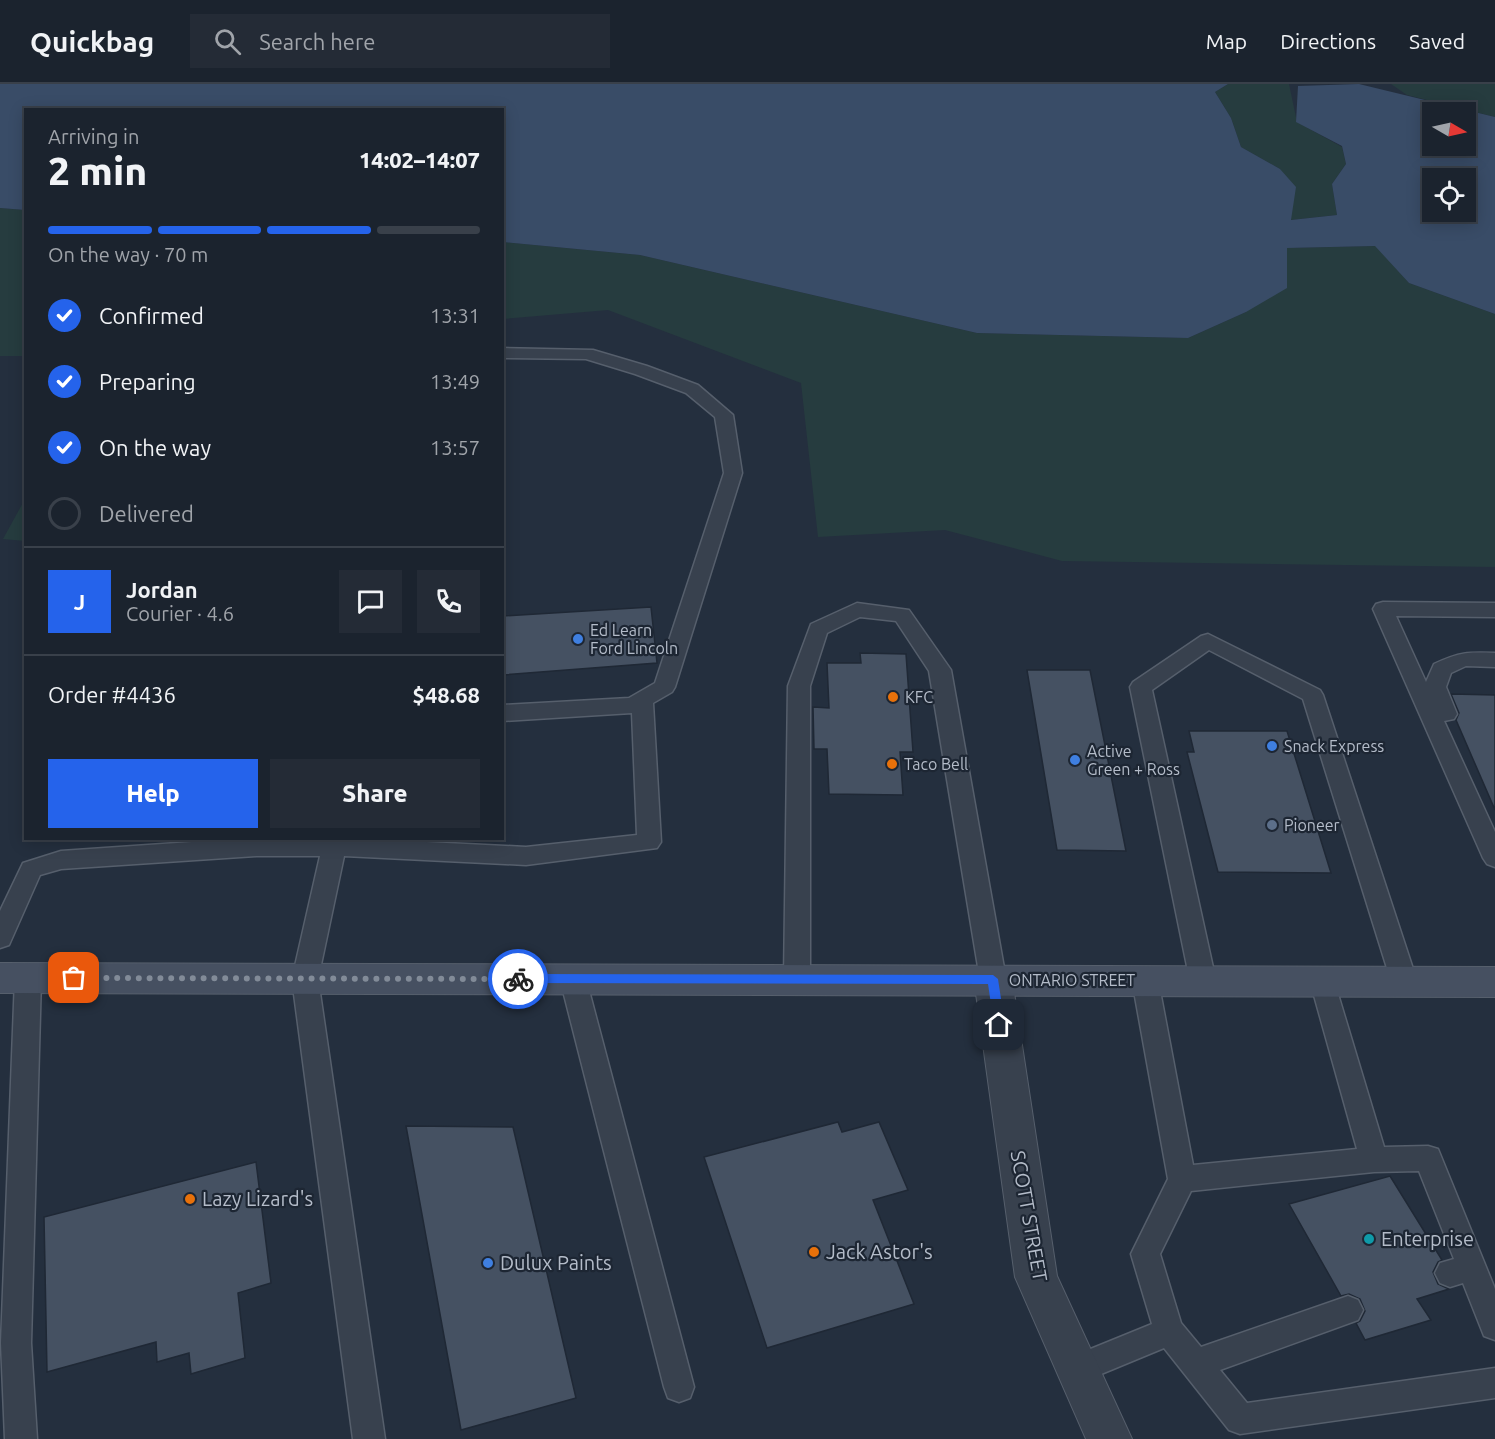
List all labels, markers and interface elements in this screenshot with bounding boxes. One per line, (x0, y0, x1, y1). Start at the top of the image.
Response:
search box (190, 14, 610, 68)
icon: search (211, 25, 244, 58)
text: Quickbag (30, 26, 154, 57)
text: Search here (259, 29, 375, 54)
text: Map (1206, 29, 1247, 53)
text: Directions (1280, 29, 1376, 53)
text: Saved (1409, 29, 1465, 53)
north arrow (1422, 102, 1476, 156)
map controls (1422, 102, 1476, 222)
text: Arriving in (48, 125, 139, 148)
text: 14:02–14:07 (359, 147, 480, 172)
text: 2 min (48, 149, 147, 192)
button: locate (1422, 168, 1476, 222)
text: On the way · 70 m (48, 243, 208, 266)
icon: check (48, 299, 81, 332)
text: Confirmed (99, 303, 204, 328)
text: 13:31 (430, 304, 480, 327)
icon: check (48, 365, 81, 398)
text: Preparing (99, 369, 196, 394)
text: 13:49 (430, 370, 480, 393)
icon: check (48, 431, 81, 464)
text: On the way (99, 435, 211, 460)
text: 13:57 (430, 436, 480, 459)
text: Delivered (99, 501, 194, 526)
button: chat (339, 570, 402, 633)
button: phone (417, 570, 480, 633)
text: Jordan (126, 577, 198, 602)
text: J (74, 589, 85, 614)
text: Courier · 4.6 (126, 602, 234, 625)
place label: Ed Learn Ford Lincoln (590, 621, 678, 657)
marker: Ed Learn Ford Lincoln (571, 632, 585, 646)
text: Order #4436 (48, 682, 176, 707)
text: $48.68 (413, 682, 480, 707)
place label: KFC (905, 688, 933, 706)
marker: KFC (886, 690, 900, 704)
place label: Snack Express (1284, 737, 1384, 755)
marker: Snack Express (1265, 739, 1279, 753)
place label: Active Green + Ross (1087, 742, 1180, 778)
marker: Active Green + Ross (1068, 753, 1082, 767)
place label: Taco Bell (904, 755, 968, 773)
marker: Taco Bell (885, 757, 899, 771)
button: Help (48, 759, 258, 828)
button: Share (270, 759, 480, 828)
place label: Pioneer (1284, 816, 1340, 834)
marker: Pioneer (1265, 818, 1279, 832)
courier (488, 949, 548, 1009)
pin (48, 952, 99, 1003)
icon: bag (57, 961, 90, 994)
icon: bike (502, 963, 535, 996)
street label: ONTARIO STREET (1009, 971, 1135, 989)
pin (973, 999, 1024, 1050)
icon: home (982, 1008, 1015, 1041)
street label: SCOTT STREET (1007, 1149, 1052, 1283)
place label: Lazy Lizard's (202, 1187, 313, 1210)
marker: Lazy Lizard's (183, 1192, 197, 1206)
place label: Enterprise (1381, 1227, 1474, 1250)
marker: Enterprise (1362, 1232, 1376, 1246)
place label: Jack Astor's (826, 1240, 933, 1263)
marker: Jack Astor's (807, 1245, 821, 1259)
place label: Dulux Paints (500, 1251, 612, 1274)
marker: Dulux Paints (481, 1256, 495, 1270)

